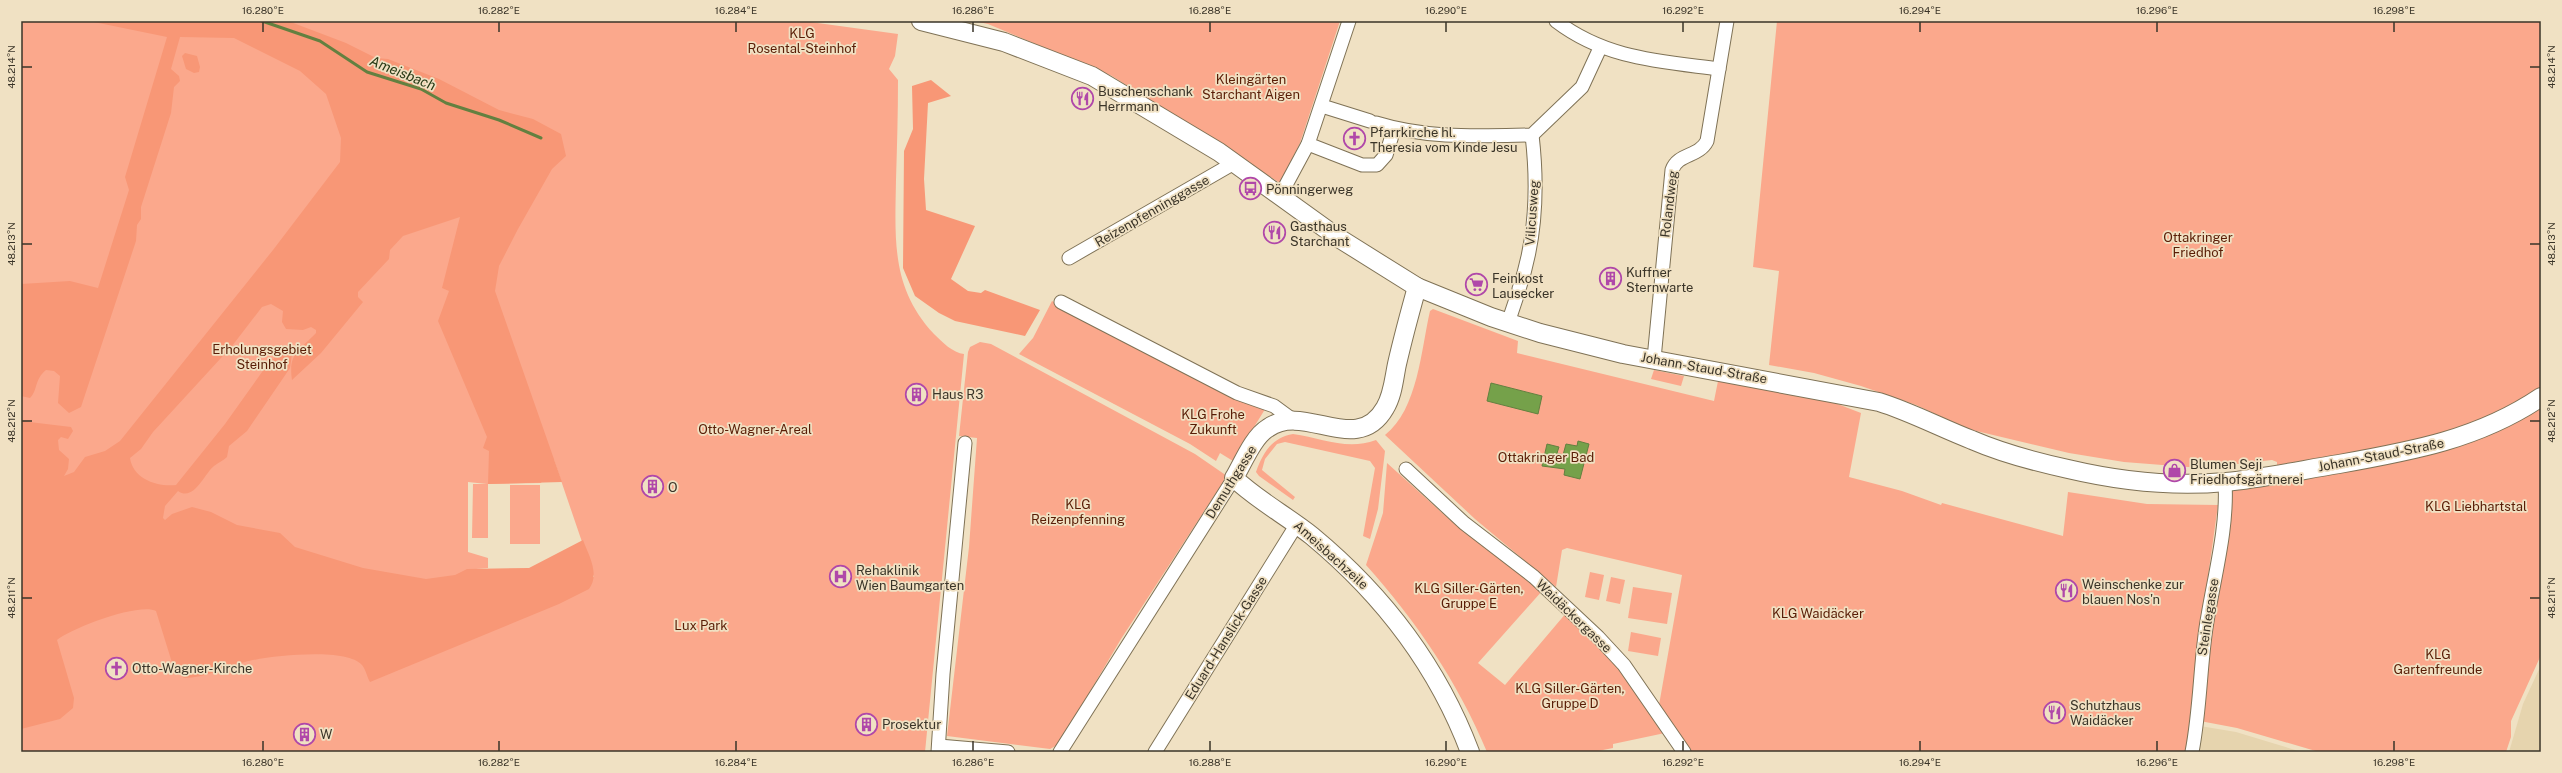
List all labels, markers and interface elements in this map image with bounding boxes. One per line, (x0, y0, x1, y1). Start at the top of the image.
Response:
text: 16.280°E (242, 4, 284, 16)
text: 16.282°E (478, 4, 520, 16)
text: 16.284°E (715, 4, 757, 16)
text: 16.286°E (952, 4, 994, 16)
text: 16.288°E (1189, 4, 1231, 16)
text: 16.290°E (1425, 4, 1467, 16)
text: 16.292°E (1662, 4, 1704, 16)
text: 16.294°E (1899, 4, 1941, 16)
text: 16.296°E (2136, 4, 2178, 16)
text: 16.298°E (2373, 4, 2415, 16)
park label: KLG Rosental-Steinhof (748, 26, 856, 56)
text: 48.214°N (5, 45, 17, 89)
text: 48.214°N (2545, 45, 2557, 89)
water label: Ameisbach (368, 53, 438, 94)
park label: Kleingärten Starchant Aigen (1202, 72, 1300, 102)
place label: Buschenschank Herrmann (1098, 84, 1193, 114)
restaurant icon: Buschenschank Herrmann (1069, 85, 1095, 111)
place label: Pfarrkirche hl. Theresia vom Kinde Jesu (1370, 125, 1517, 155)
church icon: Pfarrkirche hl. Theresia vom Kinde Jesu (1342, 126, 1368, 152)
street label: Rolandweg (1657, 170, 1681, 238)
street label: Reizenpfenninggasse (1092, 172, 1212, 250)
bus stop icon: Pönningerweg (1238, 176, 1264, 202)
street label: Vilicusweg (1522, 180, 1542, 246)
place label: Pönningerweg (1266, 182, 1353, 197)
place label: Gasthaus Starchant (1290, 219, 1350, 249)
restaurant icon: Gasthaus Starchant (1261, 220, 1287, 246)
text: 48.213°N (5, 222, 17, 266)
text: 48.213°N (2545, 222, 2557, 266)
park label: Ottakringer Friedhof (2163, 230, 2233, 260)
place label: Kuffner Sternwarte (1626, 265, 1693, 295)
building icon: Kuffner Sternwarte (1598, 266, 1624, 292)
place label: Feinkost Lausecker (1492, 271, 1554, 301)
supermarket icon: Feinkost Lausecker (1463, 272, 1489, 298)
park label: Erholungsgebiet Steinhof (212, 342, 312, 372)
street label: Johann-Staud-Straße (1640, 350, 1768, 386)
building icon: Haus R3 (904, 381, 930, 407)
place label: Haus R3 (932, 387, 983, 402)
text: 48.212°N (5, 399, 17, 443)
text: 48.212°N (2545, 399, 2557, 443)
park label: KLG Frohe Zukunft (1181, 407, 1245, 437)
park label: Otto-Wagner-Areal (698, 422, 812, 437)
street label: Johann-Staud-Straße (2317, 435, 2445, 475)
street label: Demuthgasse (1203, 443, 1259, 521)
park label: Ottakringer Bad (1498, 450, 1594, 465)
place label: Blumen Seji Friedhofsgärtnerei (2190, 457, 2303, 487)
shop icon: Blumen Seji Friedhofsgärtnerei (2162, 458, 2188, 484)
building icon: O (639, 474, 665, 500)
place label: O (668, 480, 678, 495)
park label: KLG Reizenpfenning (1031, 497, 1125, 527)
park label: KLG Liebhartstal (2425, 499, 2527, 514)
street label: Ameisbachzeile (1291, 518, 1371, 592)
place label: Rehaklinik Wien Baumgarten (856, 563, 964, 593)
hospital icon: Rehaklinik Wien Baumgarten (827, 564, 853, 590)
street label: Eduard-Hanslick-Gasse (1182, 574, 1270, 702)
street label: Waidäckergasse (1533, 576, 1615, 656)
text: 48.211°N (5, 577, 17, 619)
place label: Weinschenke zur blauen Nos'n (2082, 577, 2184, 607)
street label: Steinlegasse (2194, 577, 2222, 657)
text: 48.211°N (2545, 577, 2557, 619)
restaurant icon: Weinschenke zur blauen Nos'n (2054, 578, 2080, 604)
park label: KLG Siller-Gärten, Gruppe E (1414, 581, 1524, 611)
park label: KLG Waidäcker (1772, 606, 1864, 621)
park label: Lux Park (674, 618, 728, 633)
park label: KLG Gartenfreunde (2394, 647, 2482, 677)
church icon: Otto-Wagner-Kirche (103, 655, 129, 681)
place label: Otto-Wagner-Kirche (132, 661, 252, 676)
park label: KLG Siller-Gärten, Gruppe D (1515, 681, 1625, 711)
place label: Schutzhaus Waidäcker (2070, 698, 2141, 728)
restaurant icon: Schutzhaus Waidäcker (2042, 699, 2068, 725)
building icon: Prosektur (854, 711, 880, 737)
place label: Prosektur (882, 717, 941, 732)
building icon: W (291, 721, 317, 747)
place label: W (320, 727, 333, 742)
text: 16.280°E (242, 756, 284, 768)
text: 16.282°E (478, 756, 520, 768)
text: 16.284°E (715, 756, 757, 768)
text: 16.286°E (952, 756, 994, 768)
text: 16.288°E (1189, 756, 1231, 768)
text: 16.290°E (1425, 756, 1467, 768)
text: 16.292°E (1662, 756, 1704, 768)
text: 16.294°E (1899, 756, 1941, 768)
text: 16.296°E (2136, 756, 2178, 768)
text: 16.298°E (2373, 756, 2415, 768)

